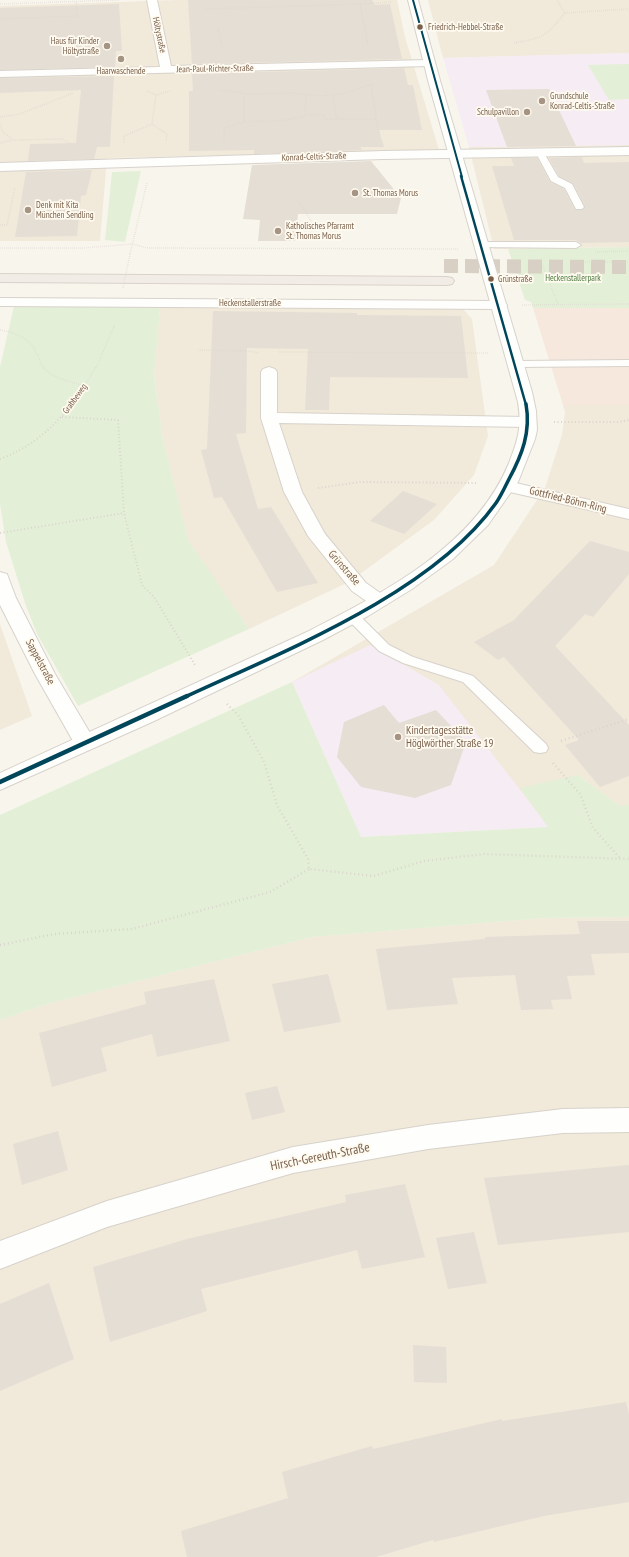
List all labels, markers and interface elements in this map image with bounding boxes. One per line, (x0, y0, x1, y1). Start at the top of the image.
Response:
street label: Höltystraße (150, 16, 168, 54)
marker: Friedrich-Hebbel-Straße (415, 22, 425, 32)
place label: Friedrich-Hebbel-Straße (428, 22, 503, 32)
place label: Haus für Kinder Höltystraße (51, 36, 99, 57)
marker: Haus für Kinder Höltystraße (102, 41, 112, 51)
marker: Haarwaschende (116, 54, 126, 64)
street label: Jean-Paul-Richter-Straße (176, 63, 254, 75)
place label: Haarwaschende (97, 66, 145, 76)
place label: Grundschule Konrad-Celtis-Straße (550, 91, 615, 112)
marker: Grundschule Konrad-Celtis-Straße (537, 96, 547, 106)
place label: Schulpavillon (477, 107, 519, 117)
marker: Schulpavillon (522, 107, 532, 117)
street label: Konrad-Celtis-Straße (281, 150, 347, 164)
marker: St. Thomas Morus (350, 188, 360, 198)
place label: St. Thomas Morus (363, 188, 418, 198)
place label: Denk mit Kita München Sendling (36, 200, 94, 221)
marker: Denk mit Kita München Sendling (23, 205, 33, 215)
place label: Katholisches Pfarramt St. Thomas Morus (286, 221, 354, 242)
marker: Katholisches Pfarramt St. Thomas Morus (273, 226, 283, 236)
park label: Heckenstallerpark (545, 273, 601, 283)
marker: Grünstraße (486, 274, 496, 284)
place label: Grünstraße (498, 274, 532, 284)
street label: Heckenstallerstraße (219, 298, 281, 308)
street label: Grabbeweg (60, 382, 90, 416)
street label: Gottfried-Böhm-Ring (528, 484, 608, 516)
street label: Grünstraße (325, 548, 363, 588)
street label: Sappelstraße (22, 637, 58, 687)
place label: Kindertagesstätte Höglwörther Straße 19 (406, 724, 493, 750)
marker: Kindertagesstätte Höglwörther Straße 19 (393, 732, 403, 742)
street label: Hirsch-Gereuth-Straße (269, 1140, 371, 1174)

